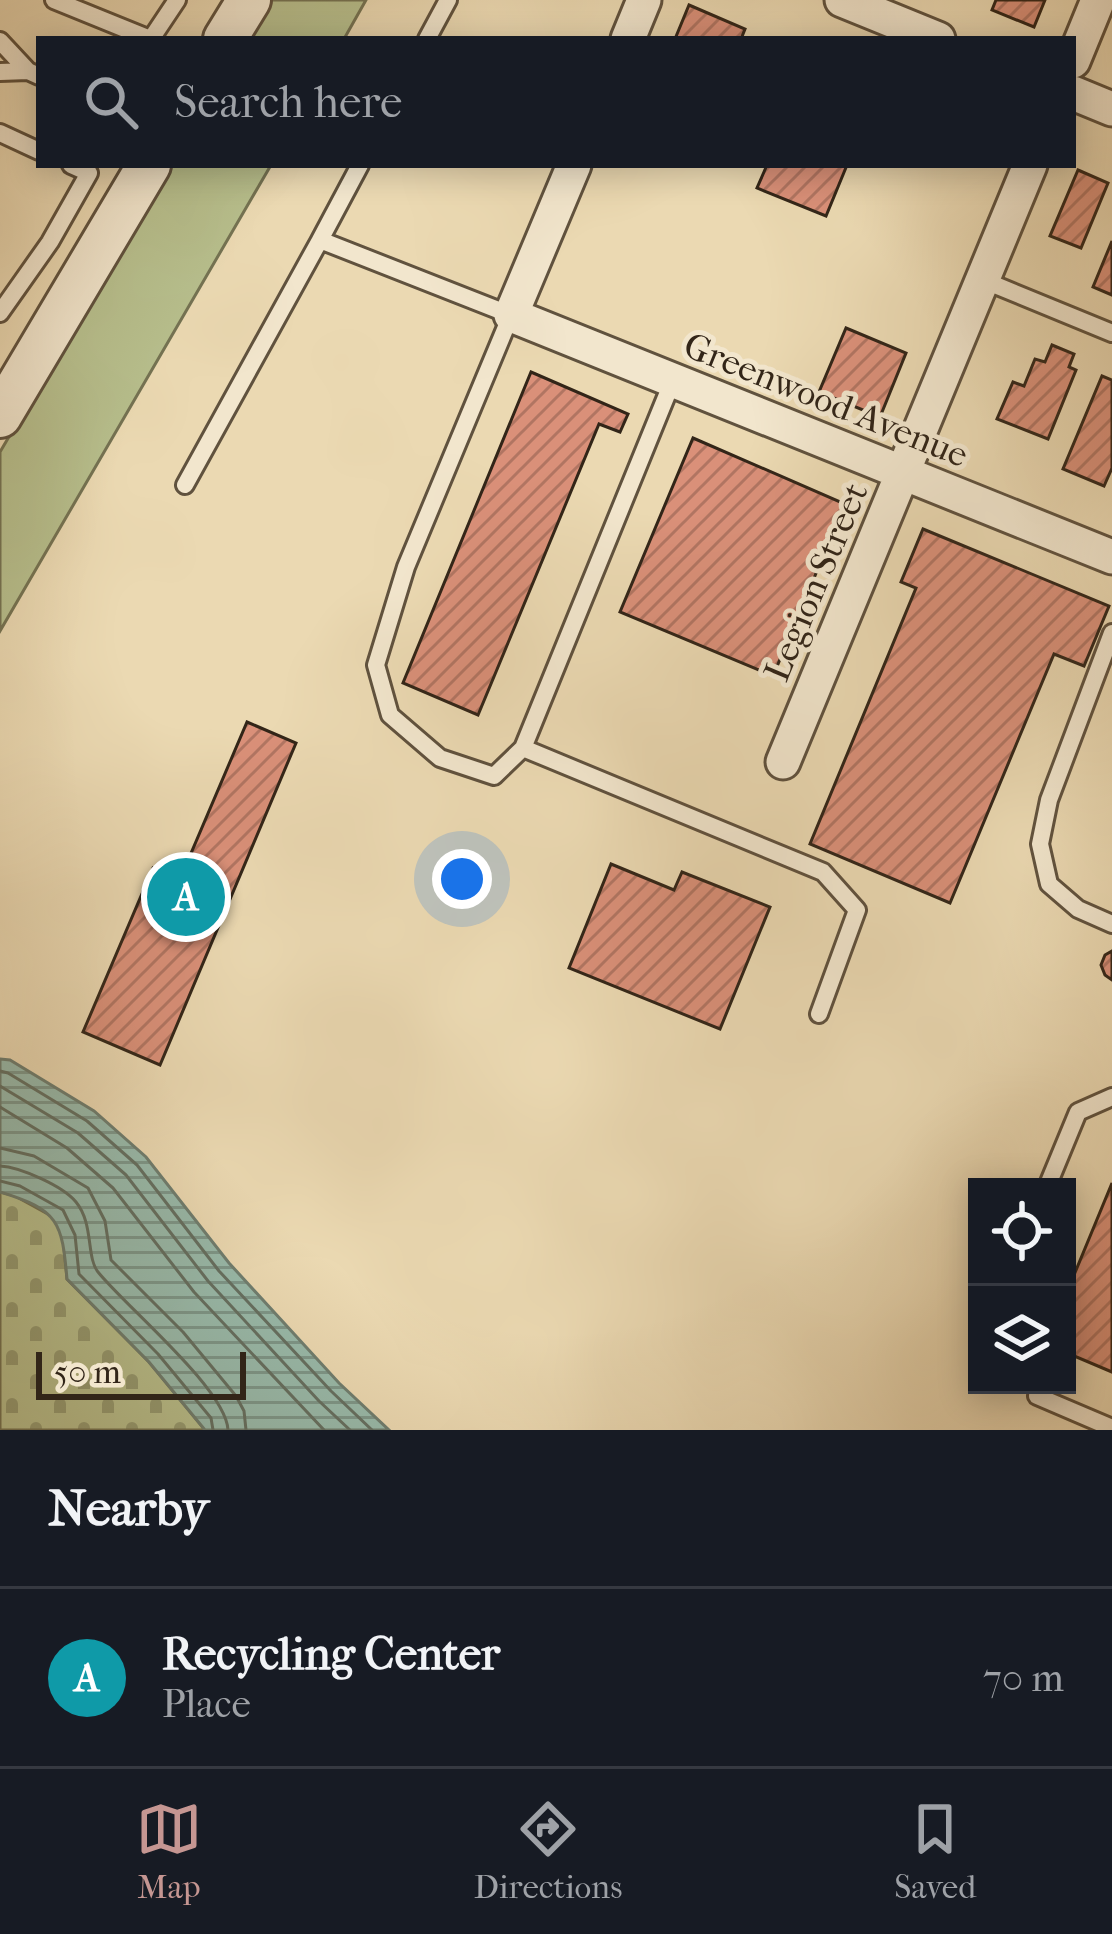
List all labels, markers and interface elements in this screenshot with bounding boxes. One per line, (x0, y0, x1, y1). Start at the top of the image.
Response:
search box (36, 36, 1076, 168)
icon: search (78, 69, 144, 135)
text: Search here (174, 76, 402, 129)
street label: Greenwood Avenue (678, 324, 974, 476)
street label: Legion Street (755, 476, 877, 687)
your location (432, 849, 492, 909)
pin: A (147, 852, 225, 942)
map controls (968, 1178, 1076, 1394)
button: locate (968, 1178, 1076, 1286)
button: layers (968, 1286, 1076, 1394)
scale bar (36, 1346, 246, 1399)
text: 50 m (54, 1353, 121, 1392)
text: Nearby (48, 1478, 209, 1538)
text: Recycling Center (162, 1628, 500, 1681)
text: A (74, 1655, 100, 1701)
text: 70 m (983, 1655, 1064, 1701)
text: Place (162, 1681, 251, 1727)
tab: Map (136, 1796, 202, 1907)
tab: Directions (474, 1796, 622, 1907)
tab: Saved (894, 1796, 976, 1907)

